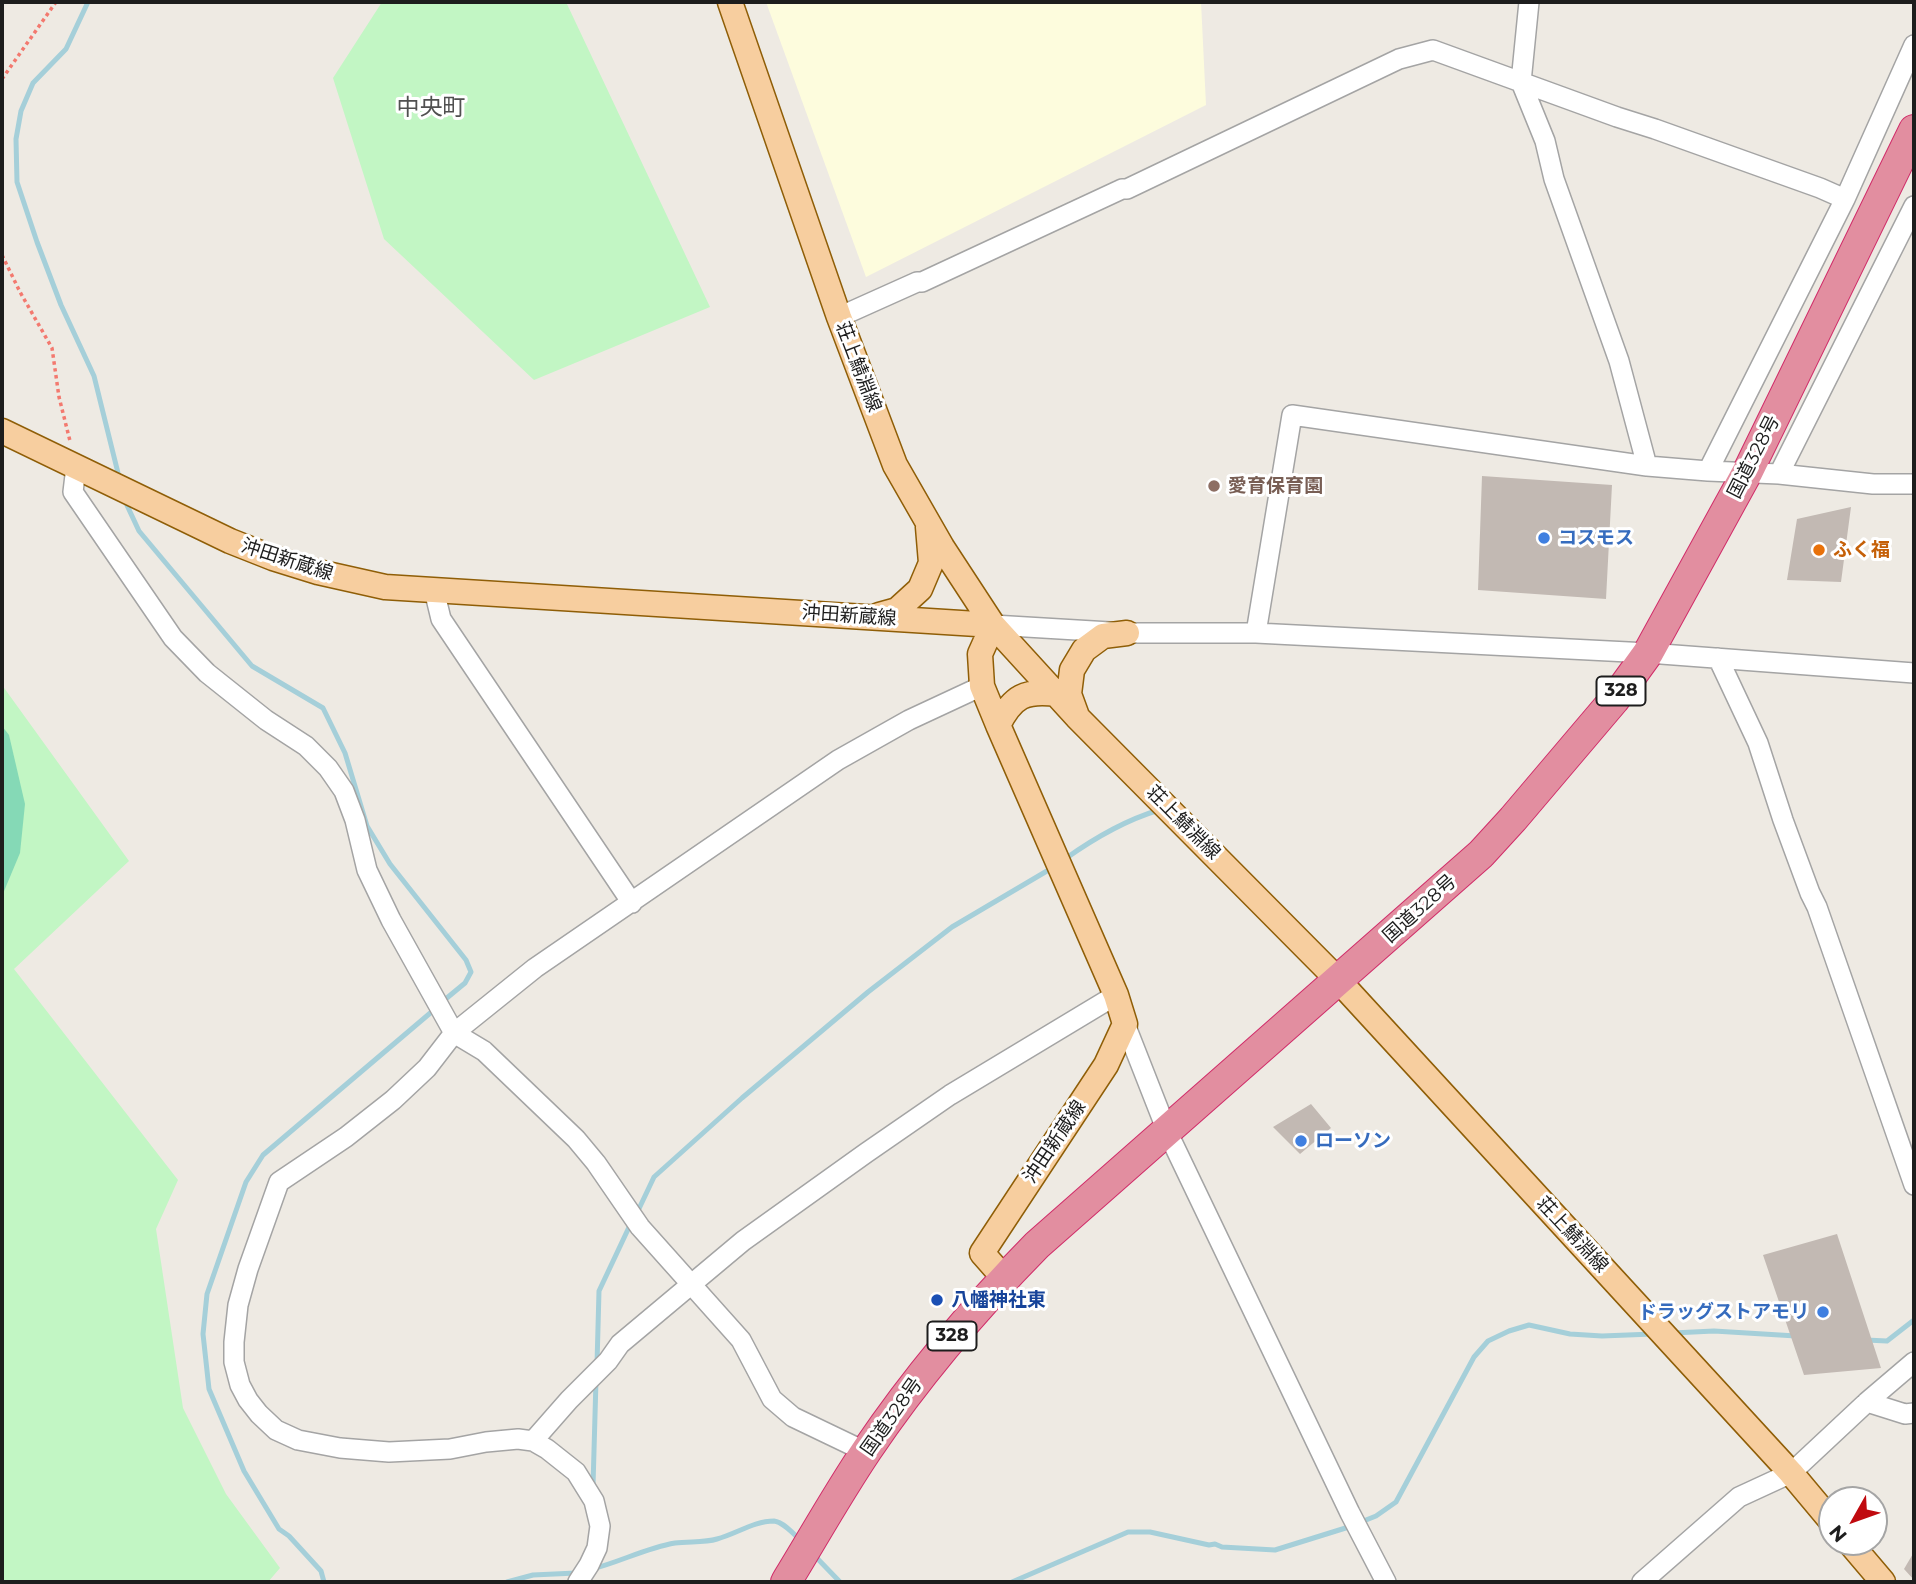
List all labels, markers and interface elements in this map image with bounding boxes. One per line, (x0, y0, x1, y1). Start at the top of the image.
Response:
district label: 中央町 (397, 94, 465, 122)
street label: 荘上鯖淵線 (830, 319, 886, 415)
street label: 国道328号 (1723, 411, 1785, 503)
place label: 愛育保育園 (1228, 475, 1323, 497)
marker: 愛育保育園 (1206, 478, 1222, 494)
place label: コスモス (1558, 527, 1634, 549)
marker: コスモス (1536, 530, 1552, 546)
street label: 沖田新蔵線 (238, 534, 336, 586)
place label: ふく福 (1833, 539, 1890, 561)
marker: ふく福 (1811, 542, 1827, 558)
street label: 沖田新蔵線 (801, 601, 897, 631)
road number: 328 (1596, 676, 1646, 706)
street label: 荘上鯖淵線 (1141, 781, 1225, 865)
street label: 国道328号 (1379, 870, 1461, 948)
street label: 沖田新蔵線 (1019, 1096, 1091, 1188)
place label: ローソン (1315, 1130, 1391, 1152)
marker: ローソン (1293, 1133, 1309, 1149)
street label: 荘上鯖淵線 (1531, 1192, 1613, 1278)
place label: 八幡神社東 (951, 1289, 1046, 1311)
marker: 八幡神社東 (929, 1292, 945, 1308)
place label: ドラッグストアモリ (1638, 1301, 1809, 1323)
marker: ドラッグストアモリ (1815, 1304, 1831, 1320)
road number: 328 (928, 1322, 976, 1350)
street label: 国道328号 (857, 1373, 927, 1461)
north arrow (1818, 1486, 1888, 1556)
text: N (1824, 1520, 1852, 1547)

